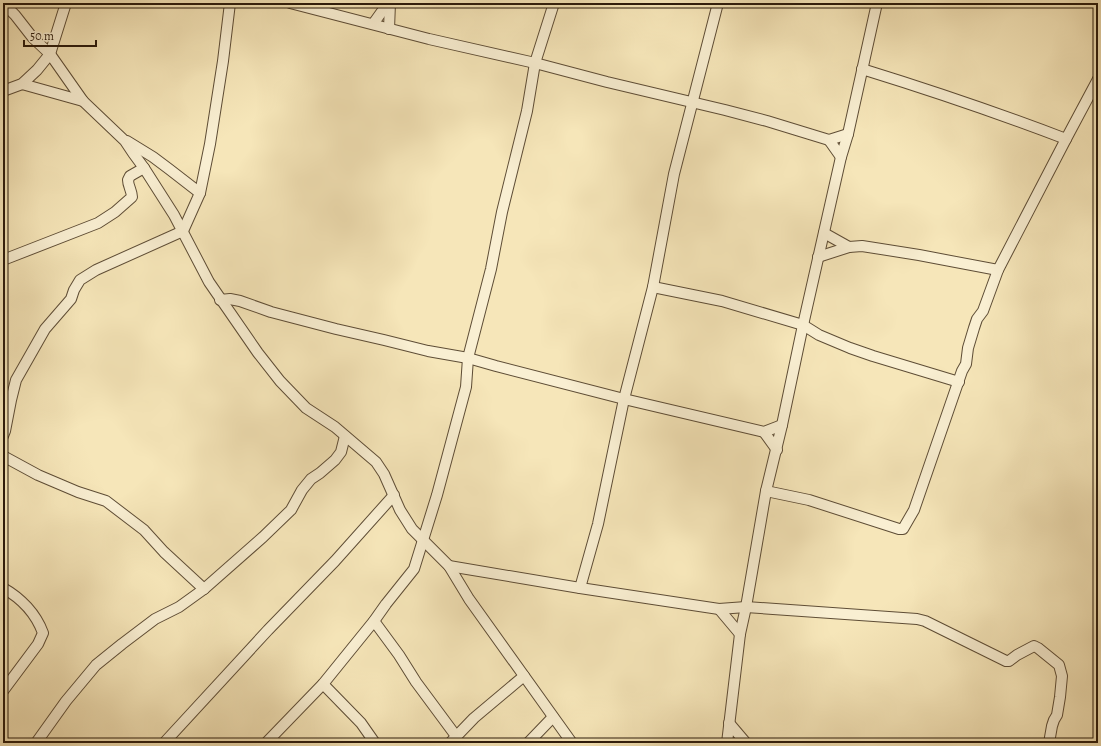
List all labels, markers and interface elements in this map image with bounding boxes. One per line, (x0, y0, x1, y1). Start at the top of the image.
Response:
scale bar (24, 22, 96, 48)
text: 50 m (30, 28, 54, 44)

